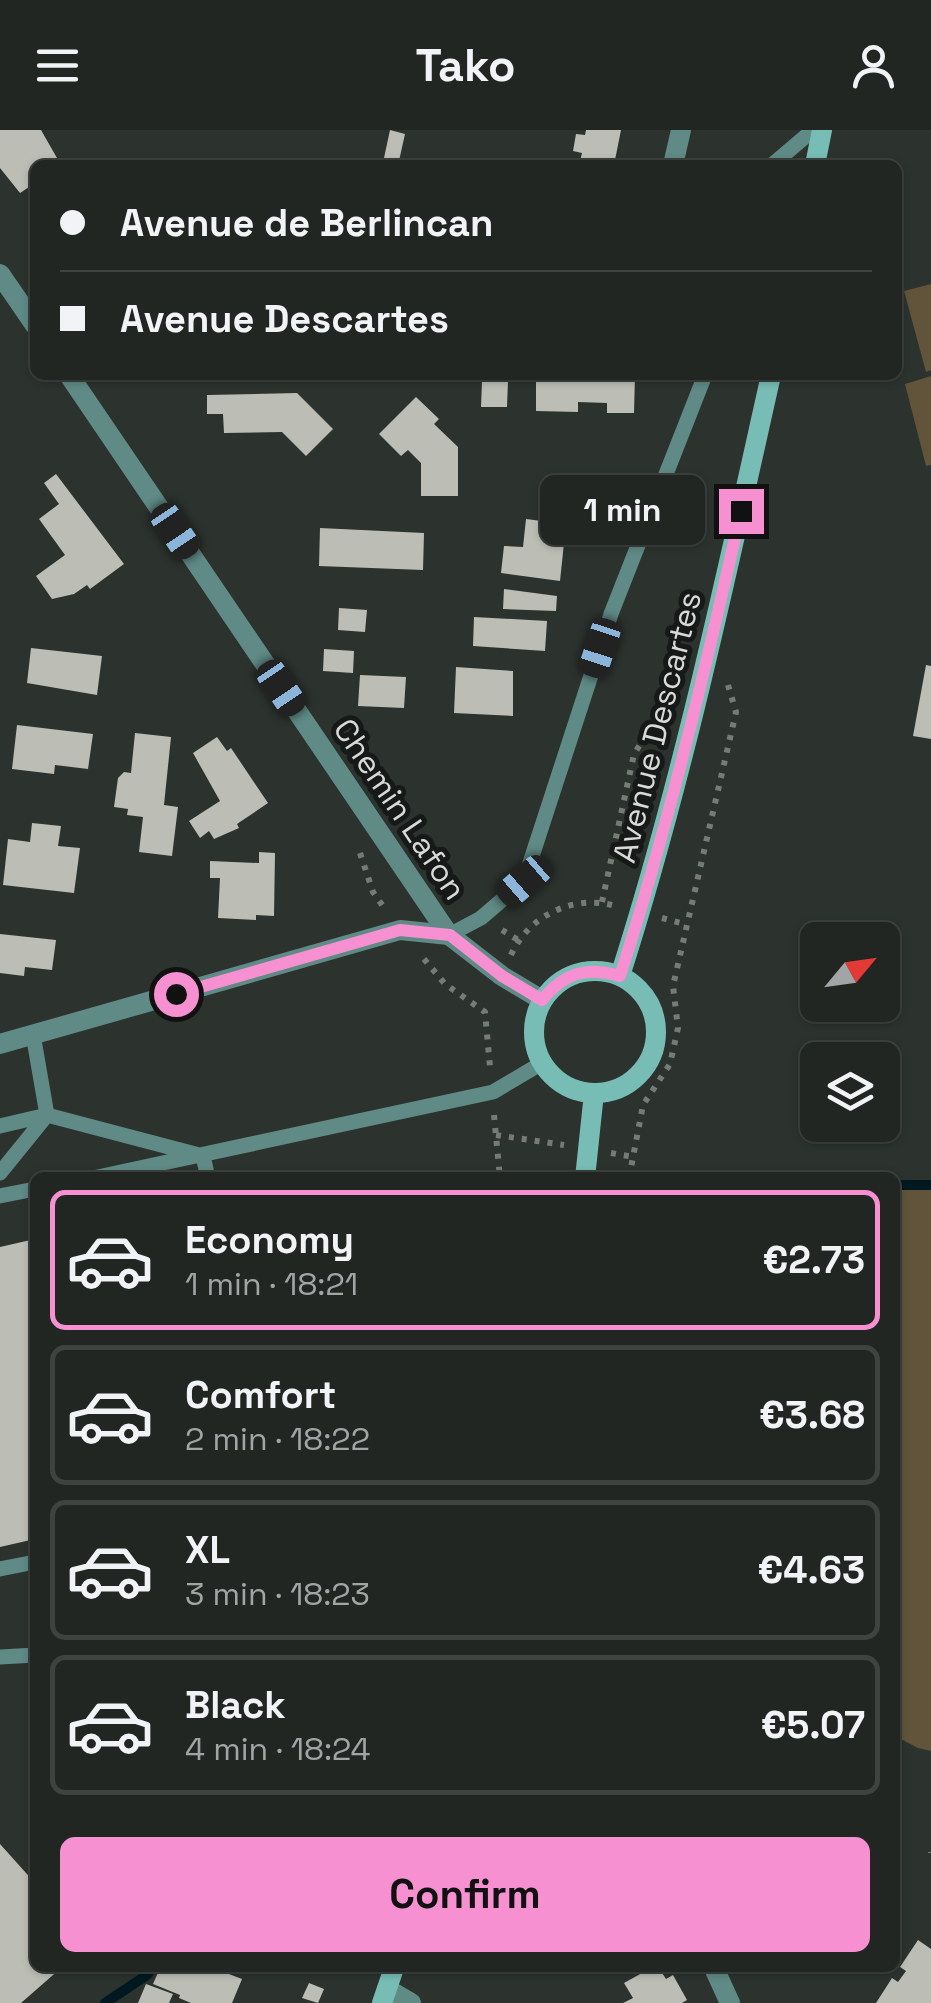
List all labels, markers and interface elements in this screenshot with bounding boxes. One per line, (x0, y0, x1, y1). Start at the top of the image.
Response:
text: Tako (415, 37, 516, 94)
icon: menu (30, 38, 85, 93)
icon: person (846, 38, 901, 93)
text: Avenue de Berlincan (120, 199, 493, 247)
text: Avenue Descartes (120, 295, 449, 343)
callout: 1 min (541, 476, 706, 546)
route end (719, 489, 764, 534)
text: 1 min (583, 490, 662, 530)
car (146, 498, 204, 564)
street label: Avenue Descartes (604, 587, 710, 867)
car (576, 615, 624, 681)
car (252, 655, 310, 721)
street label: Chemin Lafon (325, 711, 475, 907)
car (492, 850, 556, 912)
north arrow (800, 922, 900, 1022)
map controls (800, 922, 900, 1142)
route start (154, 972, 199, 1017)
button: layers (800, 1042, 900, 1142)
icon: car (65, 1215, 155, 1305)
text: Economy (185, 1216, 354, 1264)
text: €2.73 (762, 1236, 865, 1284)
text: 1 min · 18:21 (185, 1264, 358, 1304)
icon: car (65, 1370, 155, 1460)
text: Comfort (185, 1371, 336, 1419)
text: €3.68 (759, 1391, 865, 1439)
text: 2 min · 18:22 (185, 1419, 370, 1459)
icon: car (65, 1525, 155, 1615)
text: XL (185, 1526, 230, 1574)
text: €4.63 (758, 1546, 865, 1594)
text: 3 min · 18:23 (185, 1574, 370, 1614)
icon: car (65, 1680, 155, 1770)
text: Black (185, 1681, 286, 1729)
text: €5.07 (761, 1701, 865, 1749)
text: 4 min · 18:24 (185, 1729, 370, 1769)
button: Confirm (60, 1837, 870, 1952)

